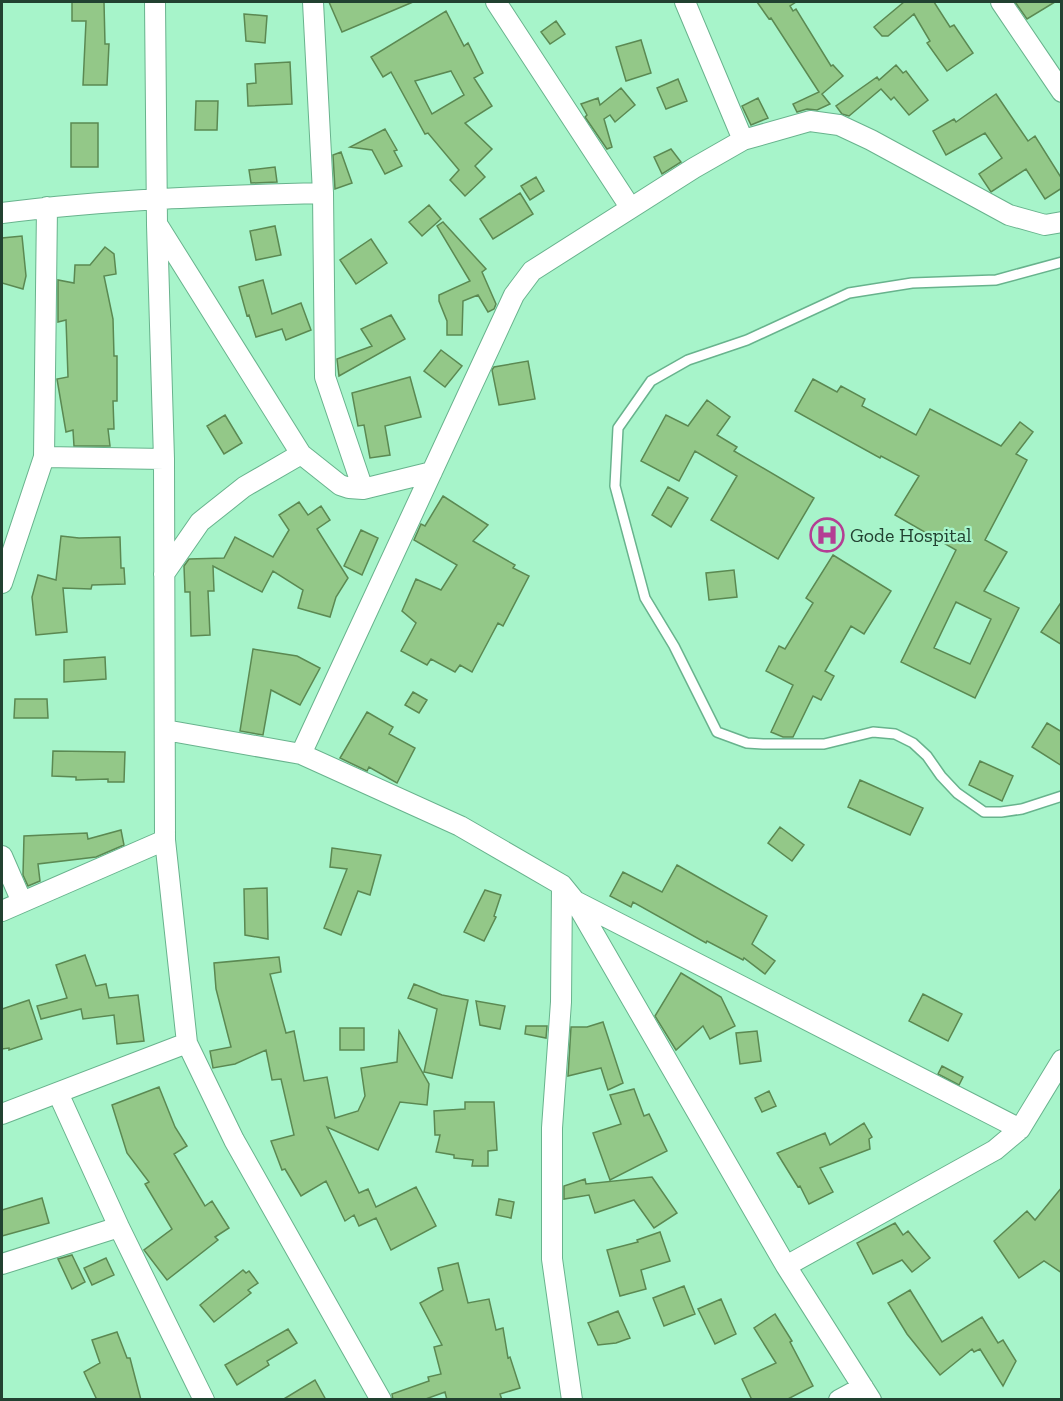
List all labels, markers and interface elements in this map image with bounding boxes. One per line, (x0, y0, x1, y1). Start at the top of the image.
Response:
hospital icon: Gode Hospital (809, 517, 845, 553)
place label: Gode Hospital (850, 523, 972, 547)

